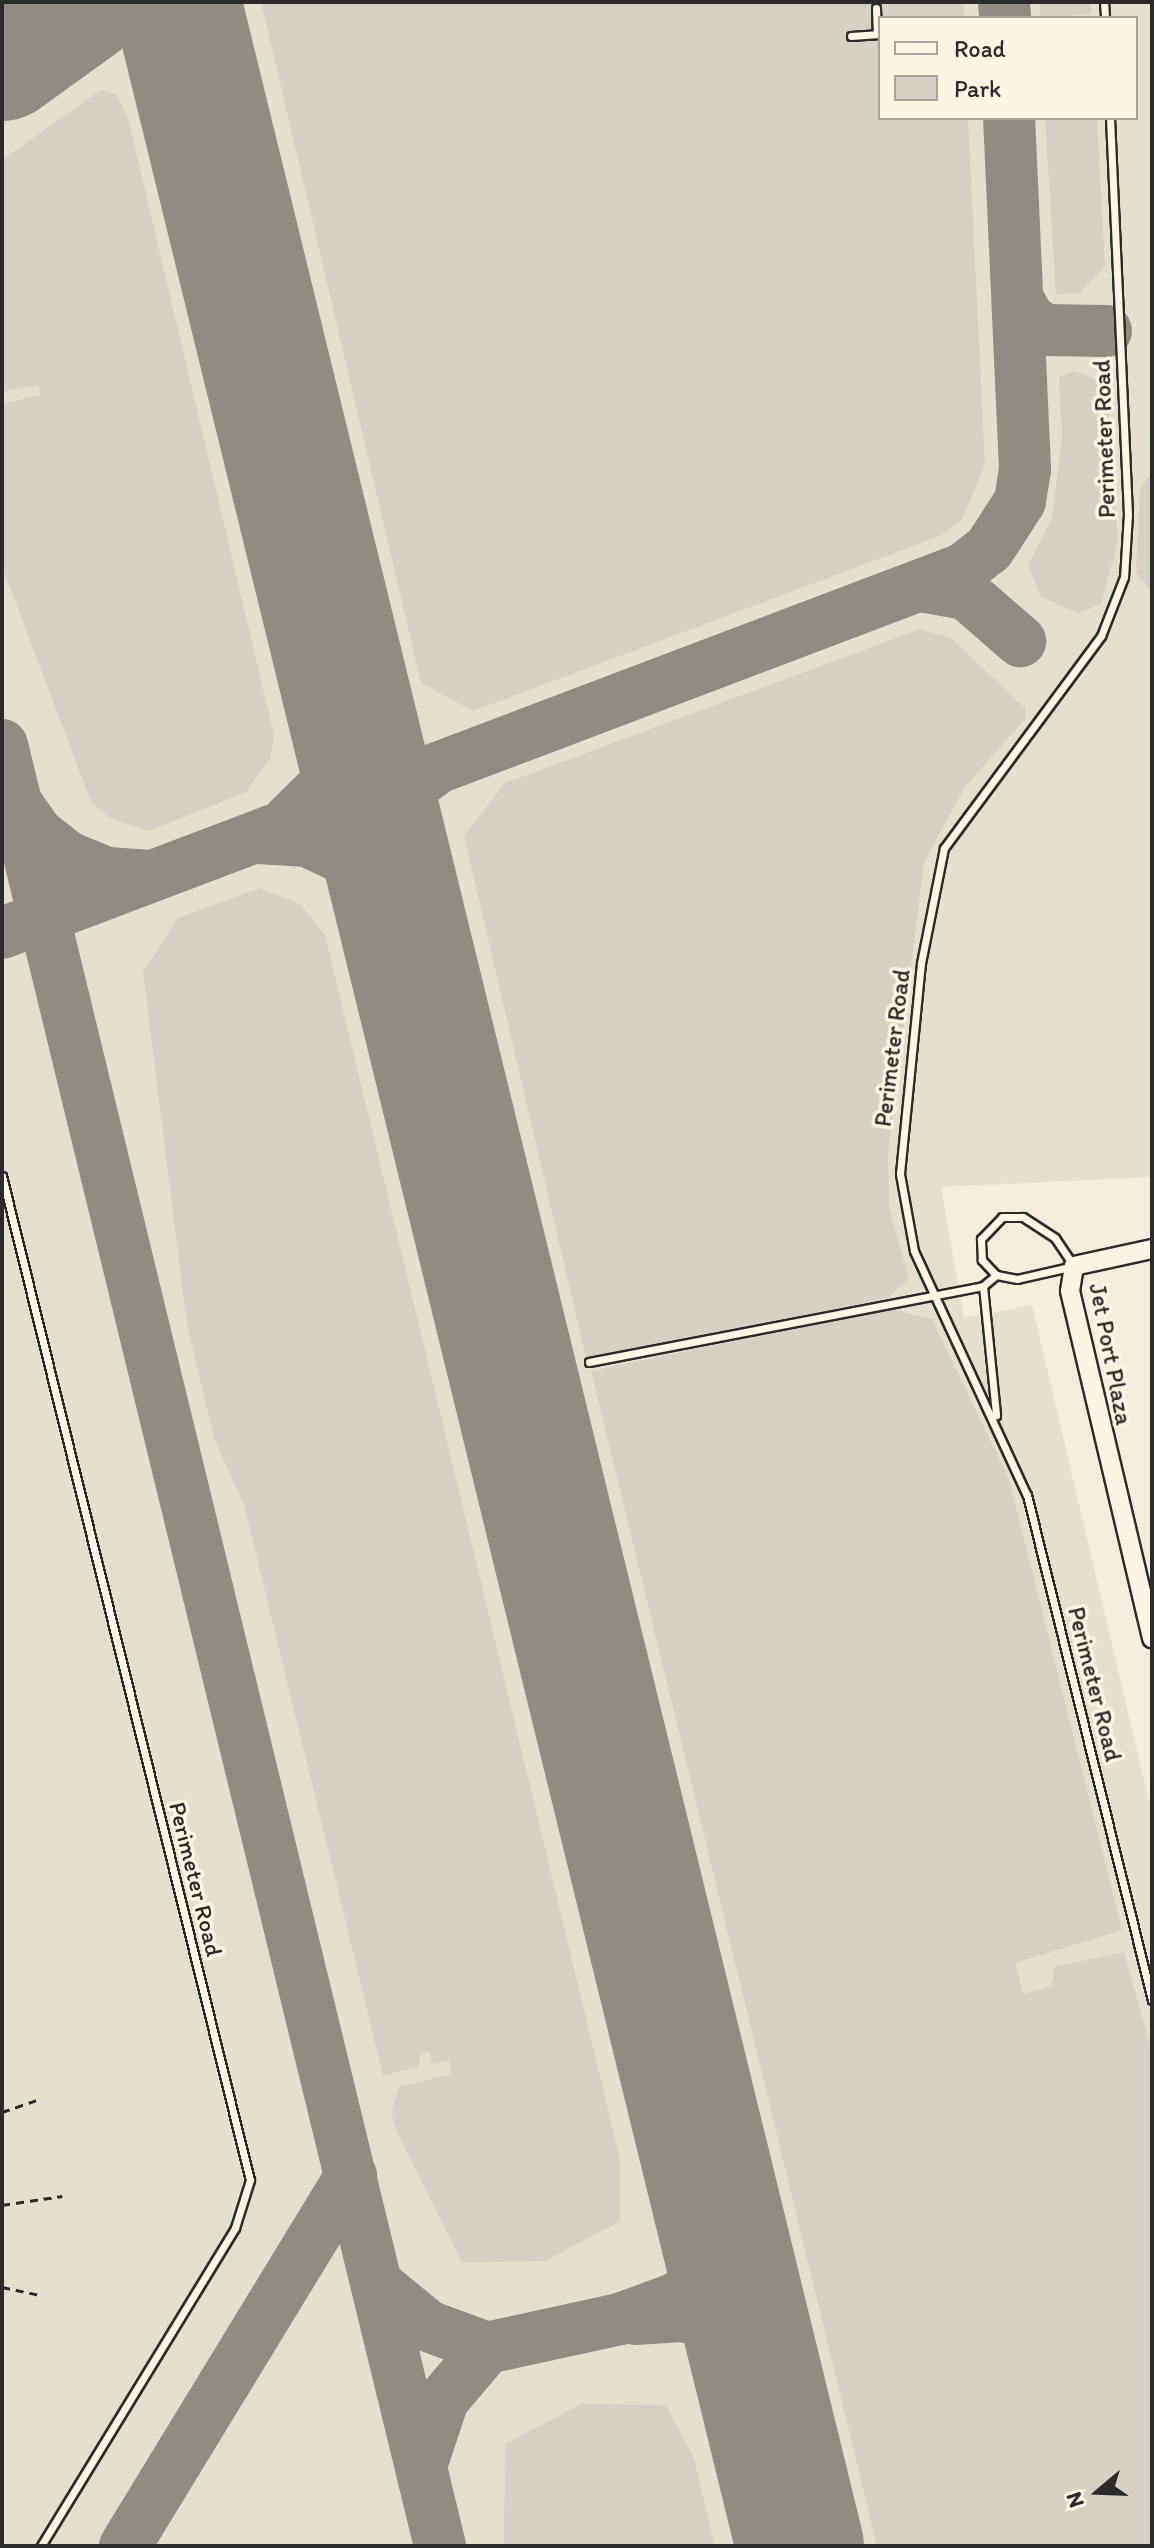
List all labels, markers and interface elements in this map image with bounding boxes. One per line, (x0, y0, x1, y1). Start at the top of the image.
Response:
legend (878, 16, 1138, 120)
text: Road (954, 34, 1006, 63)
text: Park (954, 74, 1001, 103)
street label: Perimeter Road (1087, 360, 1121, 518)
street label: Perimeter Road (868, 968, 916, 1128)
street label: Jet Port Plaza (1083, 1281, 1139, 1427)
street label: Perimeter Road (1062, 1604, 1128, 1764)
street label: Perimeter Road (163, 1799, 229, 1959)
north arrow (1058, 2452, 1138, 2532)
text: N (1060, 2489, 1090, 2511)

